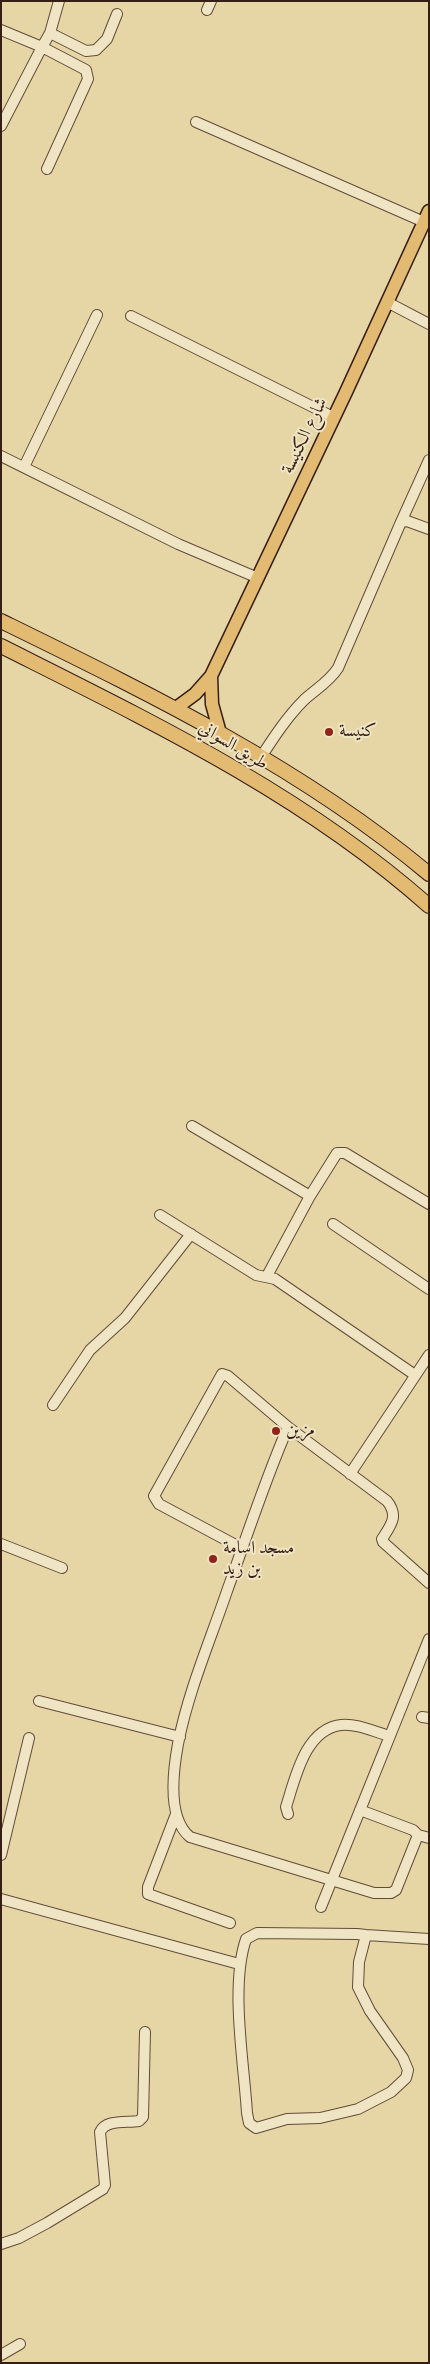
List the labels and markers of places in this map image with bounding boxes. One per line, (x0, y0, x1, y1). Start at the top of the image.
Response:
place label: كنيسة (339, 721, 377, 743)
marker: كنيسة (323, 726, 335, 738)
place label: مزين (286, 1420, 315, 1442)
marker: مزين (270, 1425, 282, 1437)
place label: مسجد اسامة بن زيد (223, 1538, 294, 1580)
marker: مسجد اسامة بن زيد (207, 1553, 219, 1565)

